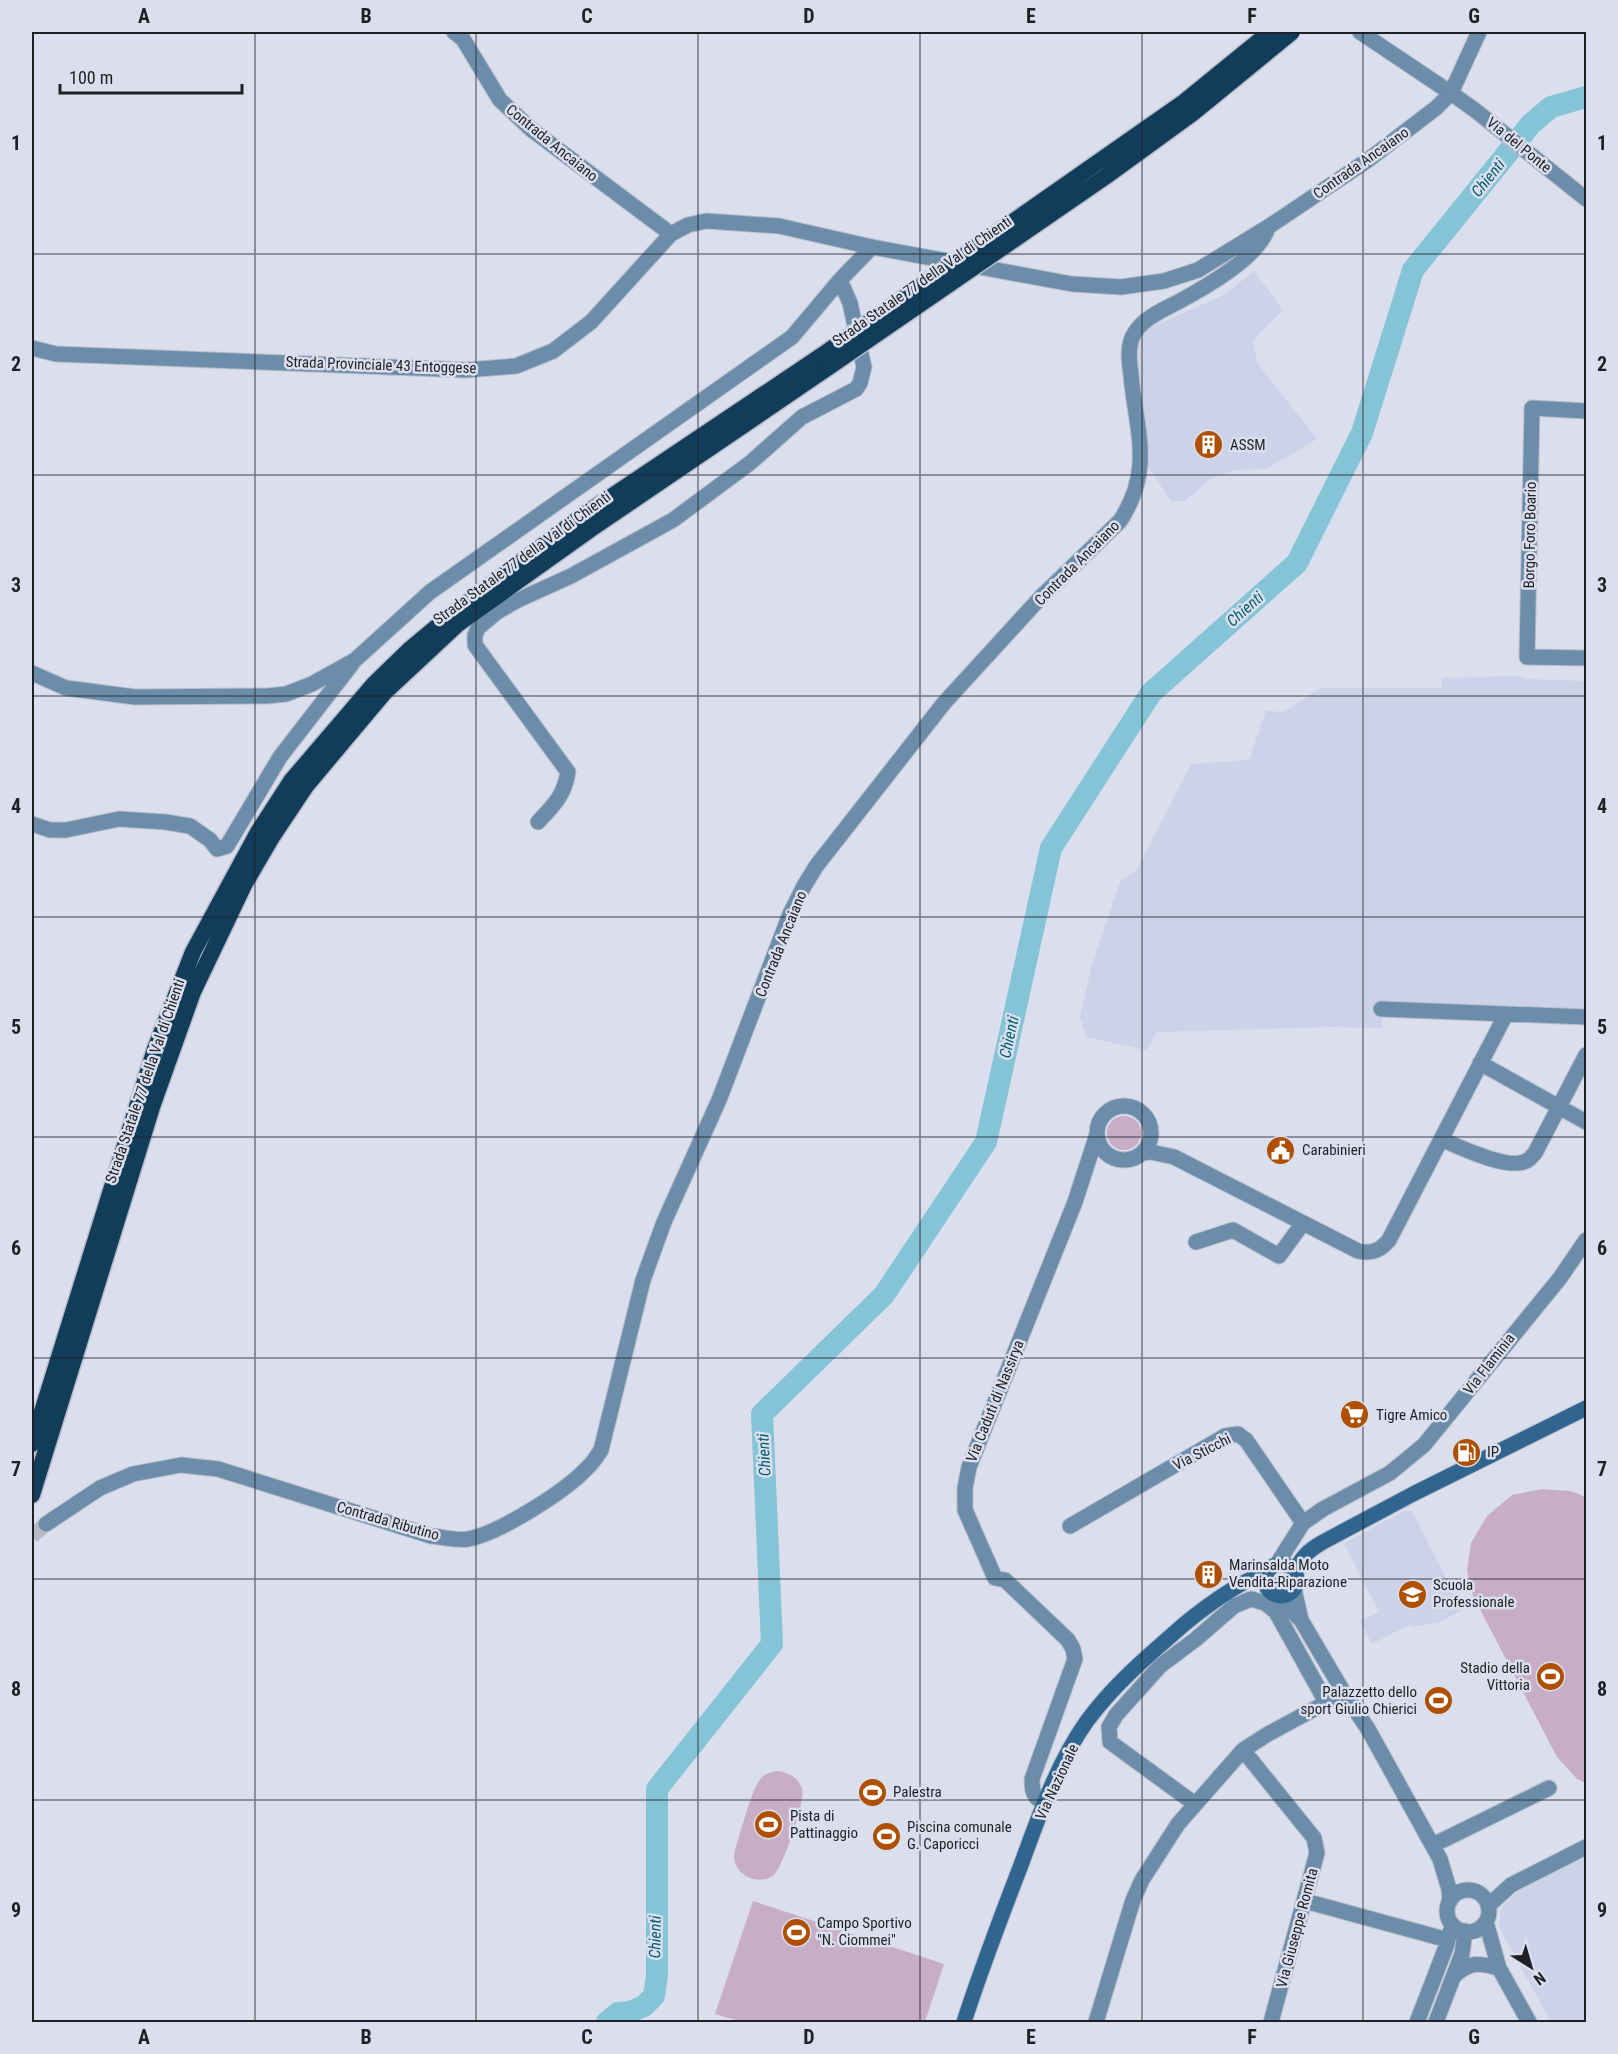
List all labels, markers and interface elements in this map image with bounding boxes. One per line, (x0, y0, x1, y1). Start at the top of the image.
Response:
text: A (138, 4, 150, 28)
text: B (360, 4, 372, 28)
text: C (581, 4, 593, 28)
text: D (803, 4, 815, 28)
text: E (1026, 4, 1036, 28)
text: F (1247, 4, 1257, 28)
text: G (1468, 4, 1480, 28)
scale bar (60, 57, 242, 95)
text: 100 m (69, 67, 113, 88)
street label: Contrada Ancaiano (503, 101, 601, 185)
street label: Via del Ponte (1483, 113, 1555, 177)
street label: Contrada Ancaiano (1310, 123, 1412, 203)
text: 1 (11, 131, 21, 155)
text: 1 (1597, 131, 1607, 155)
water label: Chienti (1467, 155, 1509, 201)
street label: Strada Statale 77 della Val di Chienti (829, 212, 1015, 350)
text: 2 (11, 352, 21, 376)
text: 2 (1597, 352, 1607, 376)
street label: Strada Provinciale 43 Entoggese (285, 353, 477, 377)
building icon: ASSM (1193, 429, 1225, 461)
place label: ASSM (1230, 436, 1266, 454)
street label: Borgo Foro Boario (1520, 481, 1540, 589)
street label: Strada Statale 77 della Val di Chienti (430, 488, 614, 628)
street label: Contrada Ancaiano (1031, 517, 1123, 609)
text: 3 (11, 573, 21, 597)
text: 3 (1597, 573, 1607, 597)
water label: Chienti (1223, 587, 1268, 630)
text: 4 (11, 794, 21, 818)
text: 4 (1597, 794, 1607, 818)
street label: Contrada Ancaiano (752, 888, 810, 1000)
street label: Strada Statale 77 della Val di Chienti (102, 977, 188, 1185)
water label: Chienti (995, 1014, 1023, 1060)
text: 5 (11, 1015, 21, 1039)
text: 5 (1597, 1015, 1607, 1039)
public building icon: Carabinieri (1265, 1134, 1297, 1166)
place label: Carabinieri (1302, 1141, 1366, 1159)
text: 6 (11, 1236, 21, 1260)
text: 6 (1597, 1236, 1607, 1260)
street label: Via Flaminia (1459, 1330, 1519, 1398)
street label: Via Caduti di Nassirya (962, 1337, 1028, 1465)
supermarket icon: Tigre Amico (1339, 1399, 1371, 1431)
place label: Tigre Amico (1376, 1406, 1447, 1424)
street label: Via Sticchi (1170, 1430, 1234, 1474)
water label: Chienti (753, 1433, 775, 1477)
fuel station icon: IP (1450, 1436, 1482, 1468)
place label: IP (1487, 1443, 1499, 1461)
text: 7 (11, 1457, 21, 1481)
text: 7 (1597, 1457, 1607, 1481)
street label: Contrada Ributino (335, 1498, 441, 1544)
place label: Marinsalda Moto Vendita-Riparazione (1229, 1556, 1347, 1591)
building icon: Marinsalda Moto Vendita-Riparazione (1192, 1558, 1224, 1590)
place label: Scuola Professionale (1433, 1576, 1514, 1611)
school or university icon: Scuola Professionale (1396, 1578, 1428, 1610)
place label: Stadio della Vittoria (1460, 1659, 1530, 1694)
sports icon: Stadio della Vittoria (1535, 1661, 1567, 1693)
text: 8 (11, 1677, 21, 1701)
text: 8 (1597, 1677, 1607, 1701)
place label: Palazzetto dello sport Giulio Chierici (1300, 1683, 1417, 1718)
sports icon: Palazzetto dello sport Giulio Chierici (1422, 1685, 1454, 1717)
street label: Via Nazionale (1032, 1741, 1082, 1823)
sports icon: Palestra (856, 1776, 888, 1808)
place label: Palestra (893, 1783, 942, 1801)
place label: Pista di Pattinaggio (790, 1807, 858, 1842)
sports icon: Pista di Pattinaggio (753, 1809, 785, 1841)
place label: Piscina comunale G. Caporicci (907, 1818, 1012, 1853)
sports icon: Piscina comunale G. Caporicci (870, 1820, 902, 1852)
street label: Via Giuseppe Romita (1272, 1866, 1322, 1990)
text: 9 (11, 1898, 21, 1922)
text: 9 (1597, 1898, 1607, 1922)
place label: Campo Sportivo "N. Ciommei" (817, 1914, 912, 1949)
water label: Chienti (645, 1915, 665, 1959)
sports icon: Campo Sportivo "N. Ciommei" (780, 1916, 812, 1948)
north arrow (1501, 1937, 1561, 1997)
text: N (1530, 1968, 1549, 1989)
text: A (138, 2025, 150, 2049)
text: B (360, 2025, 372, 2049)
text: C (581, 2025, 593, 2049)
text: D (803, 2025, 815, 2049)
text: E (1026, 2025, 1036, 2049)
text: F (1247, 2025, 1257, 2049)
text: G (1468, 2025, 1480, 2049)

